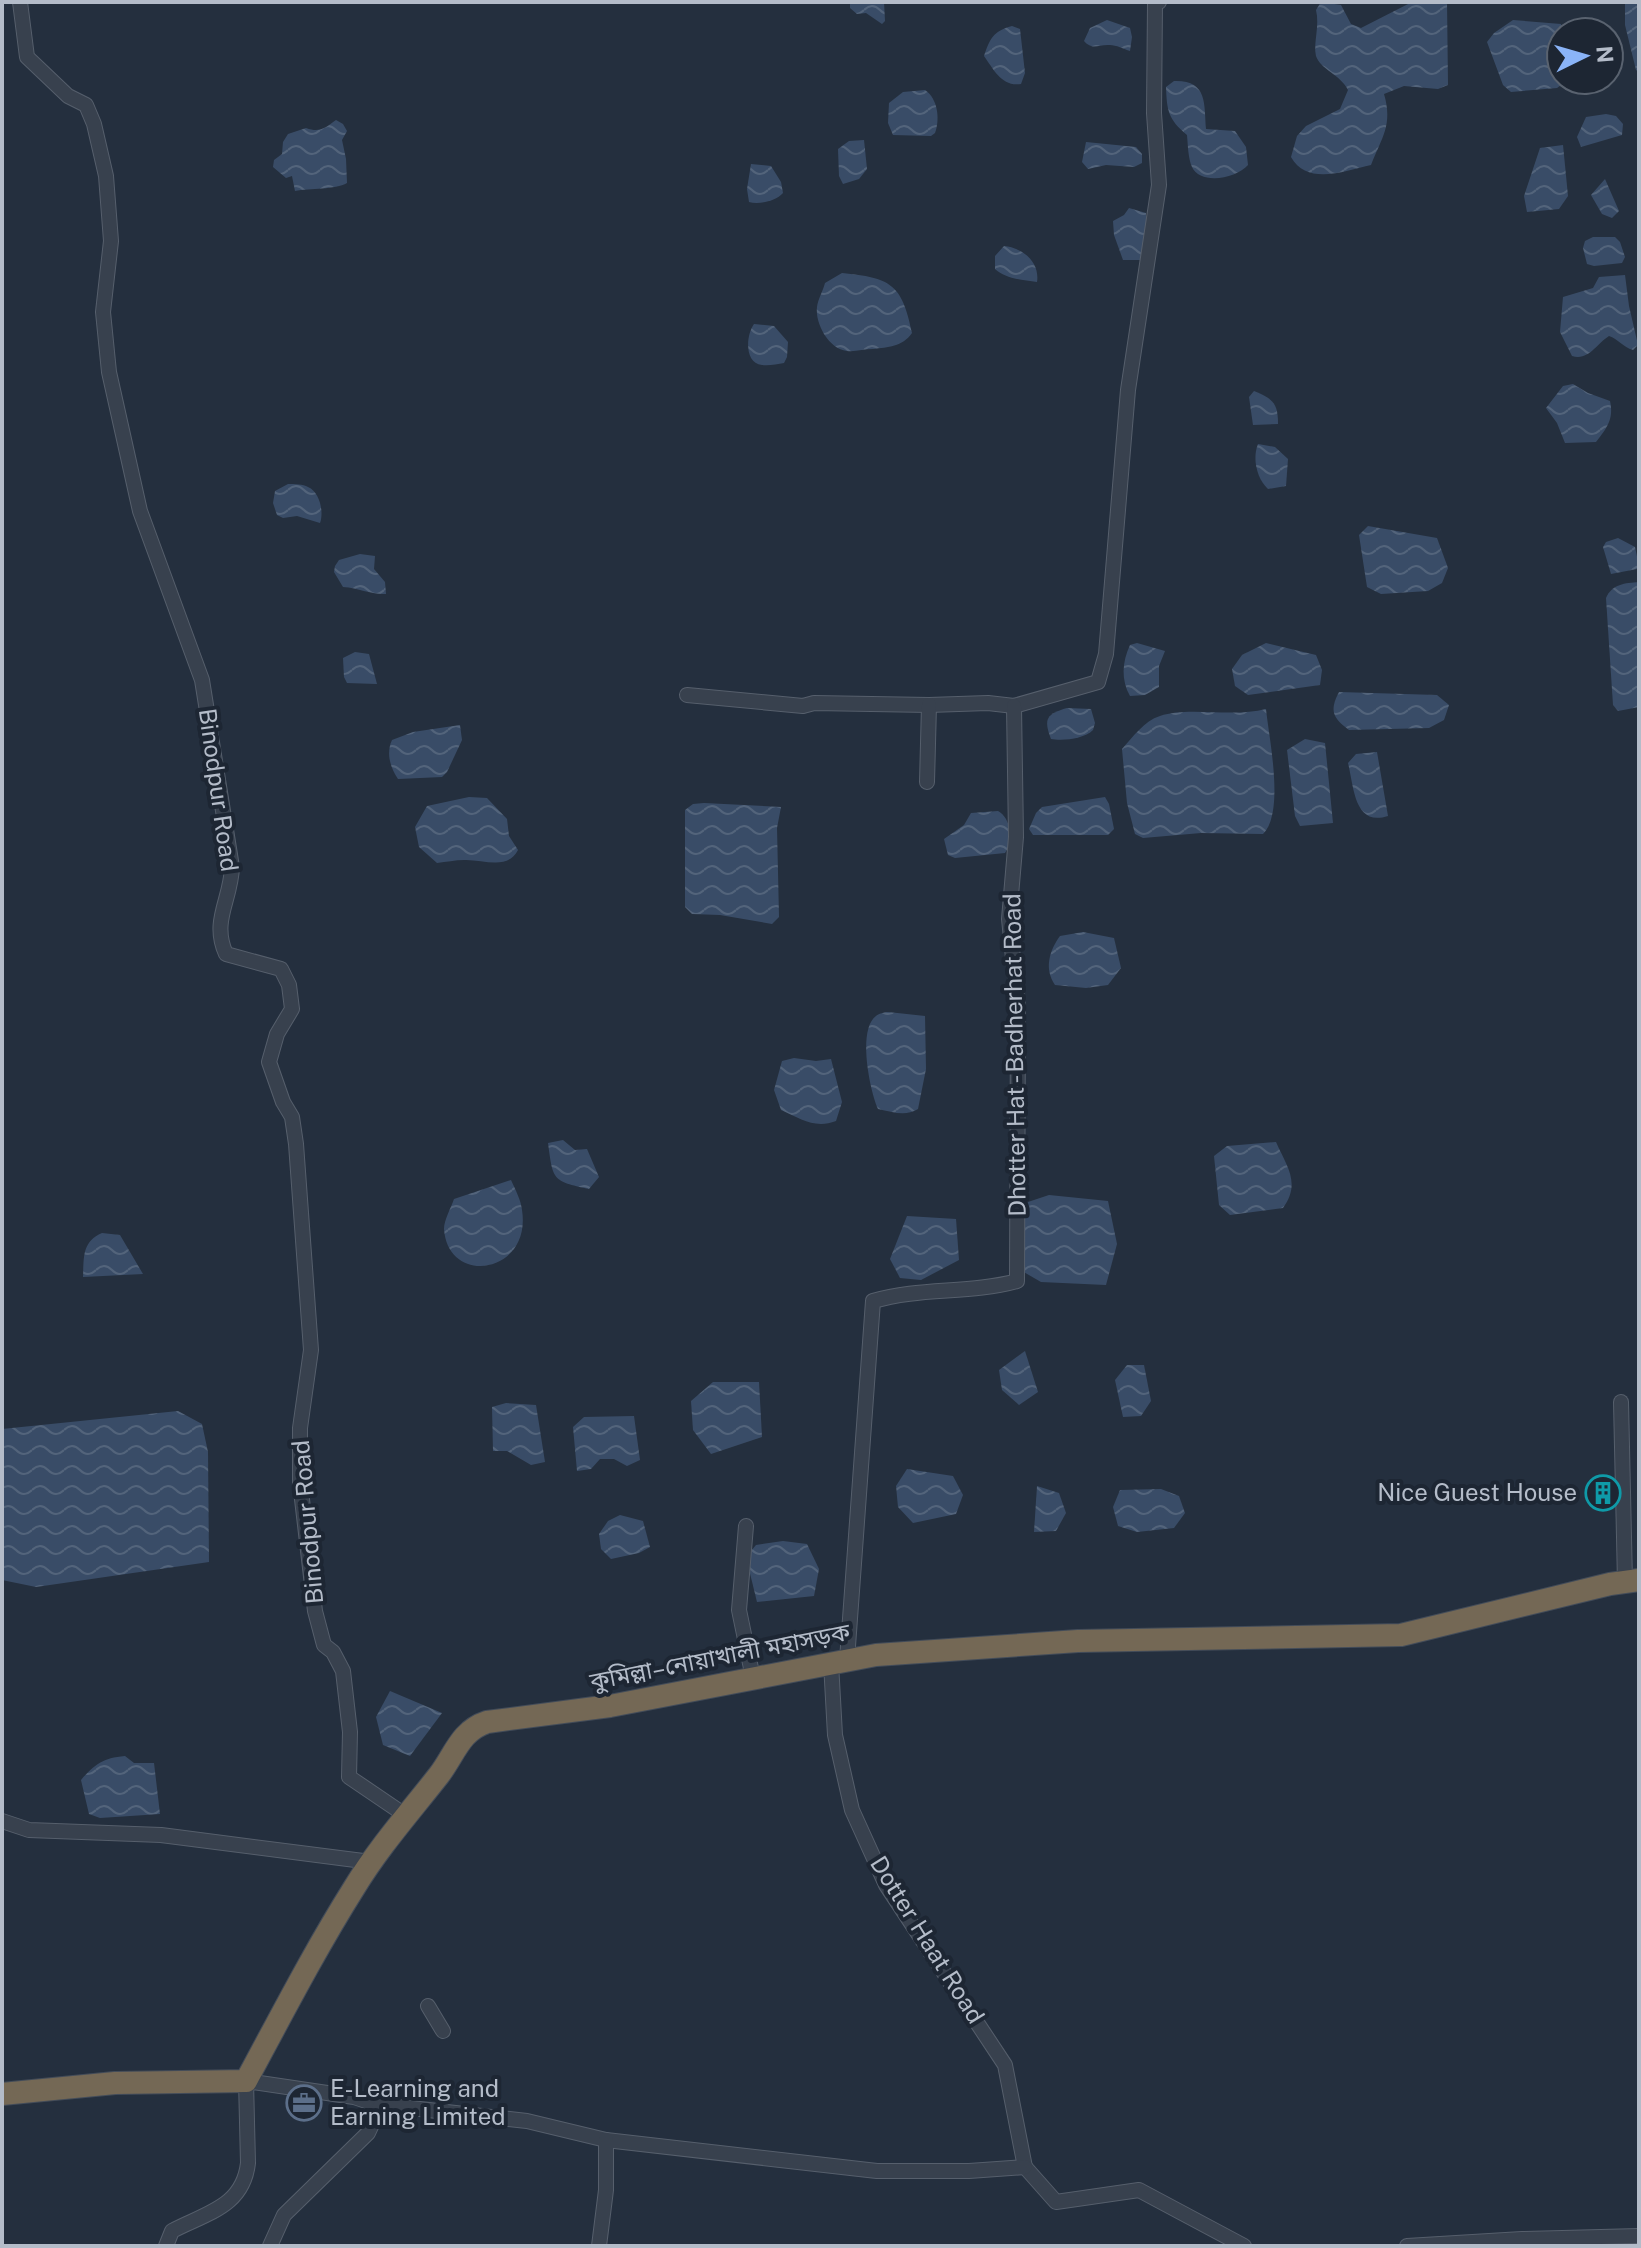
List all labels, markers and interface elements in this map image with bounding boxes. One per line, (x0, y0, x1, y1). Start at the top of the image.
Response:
north arrow (1545, 16, 1625, 96)
text: N (1591, 45, 1619, 64)
street label: Binodpur Road (194, 706, 244, 873)
street label: Dhotter Hat - Badherhat Road (997, 893, 1031, 1217)
street label: Binodpur Road (286, 1439, 328, 1605)
building icon: Nice Guest House (1584, 1474, 1622, 1512)
place label: Nice Guest House (1377, 1478, 1577, 1506)
street label: কুমিল্লা–নোয়াখালী মহাসড়ক (586, 1617, 853, 1696)
street label: Dotter Haat Road (865, 1851, 991, 2028)
place label: E-Learning and Earning Limited (330, 2074, 506, 2130)
office icon: E-Learning and Earning Limited (285, 2084, 323, 2122)

